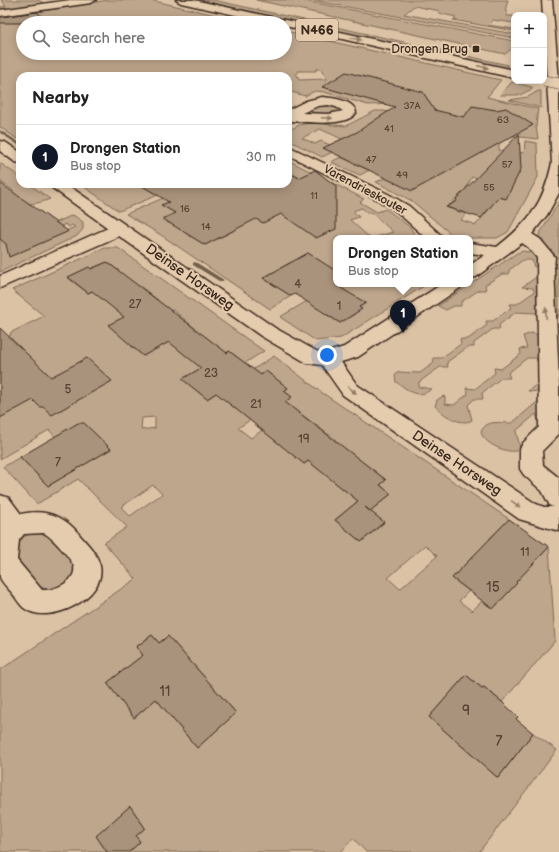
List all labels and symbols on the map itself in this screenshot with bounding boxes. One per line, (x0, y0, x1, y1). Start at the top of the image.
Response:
road number: N466 (296, 19, 338, 41)
one-way arrow (350, 36, 362, 42)
place label: Drongen Brug (391, 42, 468, 57)
marker: Drongen Brug (471, 44, 481, 54)
one-way arrow (477, 64, 489, 70)
house number: 37A (403, 100, 421, 112)
house number: 63 (497, 114, 509, 126)
one-way arrow (321, 115, 334, 121)
house number: 41 (384, 123, 394, 135)
house number: 47 (365, 154, 377, 166)
house number: 57 (502, 159, 512, 171)
street label: Varendrieskouter (321, 162, 410, 219)
house number: 49 (396, 169, 408, 181)
house number: 55 (483, 182, 495, 194)
house number: 11 (310, 190, 318, 202)
house number: 16 (180, 203, 190, 215)
house number: 14 (201, 221, 211, 233)
street label: Deinse Horsweg (142, 240, 238, 314)
house number: 4 (294, 277, 302, 292)
house number: 27 (129, 297, 142, 312)
house number: 1 (337, 299, 341, 314)
pin: 1 (390, 300, 416, 333)
one-way arrow (543, 307, 550, 319)
your location (317, 345, 337, 365)
house number: 23 (204, 366, 218, 381)
house number: 5 (65, 382, 72, 397)
one-way arrow (347, 385, 357, 395)
house number: 21 (250, 397, 262, 412)
street label: Deinse Horsweg (409, 427, 505, 499)
house number: 19 (298, 432, 310, 447)
house number: 7 (55, 455, 61, 470)
one-way arrow (511, 500, 521, 508)
house number: 11 (520, 545, 530, 560)
house number: 15 (486, 579, 500, 596)
house number: 11 (160, 683, 170, 700)
house number: 9 (462, 702, 470, 719)
house number: 7 (496, 733, 503, 750)

